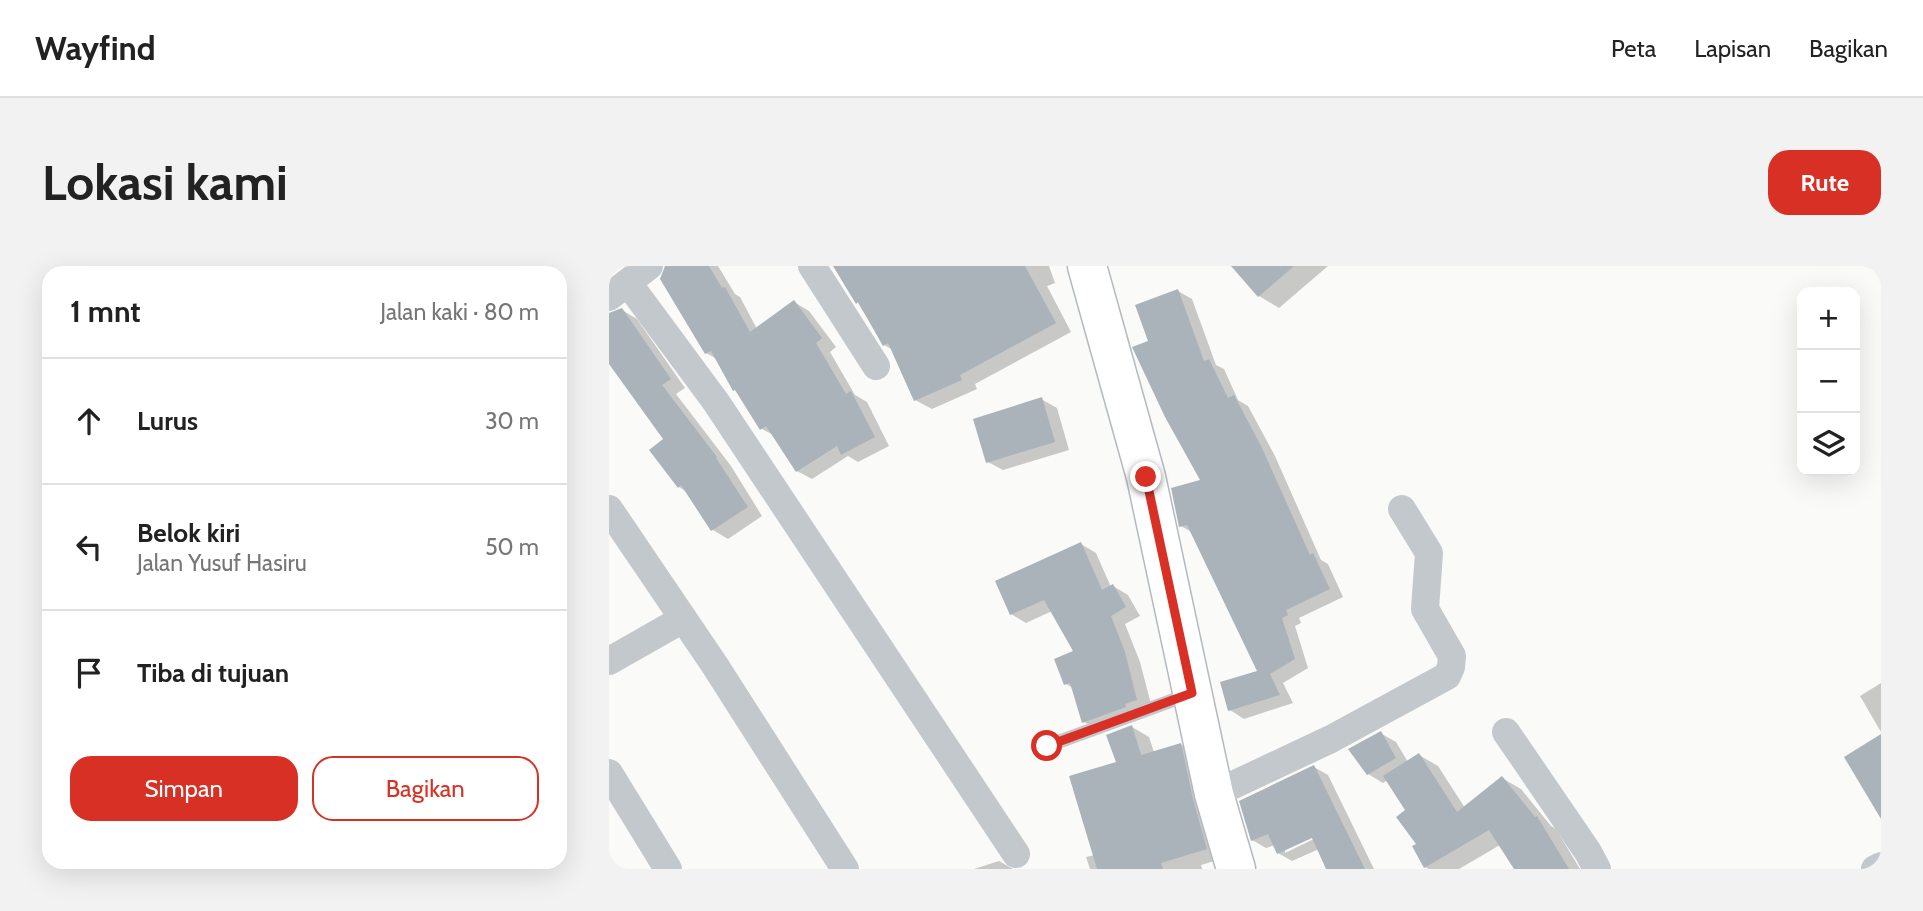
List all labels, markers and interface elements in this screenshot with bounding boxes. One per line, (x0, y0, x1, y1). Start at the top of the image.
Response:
text: Wayfind (35, 28, 156, 68)
text: Peta (1611, 34, 1656, 63)
text: Lapisan (1694, 34, 1771, 63)
text: Bagikan (1809, 34, 1888, 63)
button: Rute (1768, 150, 1881, 215)
text: Lokasi kami (42, 153, 288, 212)
map controls (1797, 287, 1860, 476)
button: + (1797, 287, 1860, 350)
text: 1 mnt (70, 293, 141, 330)
text: Jalan kaki · 80 m (380, 298, 539, 326)
button: − (1797, 350, 1860, 413)
icon: ahead (70, 402, 108, 440)
text: Lurus (137, 405, 198, 437)
text: 30 m (485, 407, 539, 435)
button: layers (1797, 413, 1860, 476)
route end (1130, 461, 1161, 492)
text: Belok kiri (137, 517, 240, 549)
icon: left (70, 528, 108, 566)
text: 50 m (485, 533, 539, 561)
text: Jalan Yusuf Hasiru (137, 549, 307, 577)
icon: arrive (70, 654, 108, 692)
text: Tiba di tujuan (137, 657, 289, 689)
route start (1031, 730, 1062, 761)
button: Simpan (70, 756, 298, 821)
button: Bagikan (312, 756, 539, 821)

